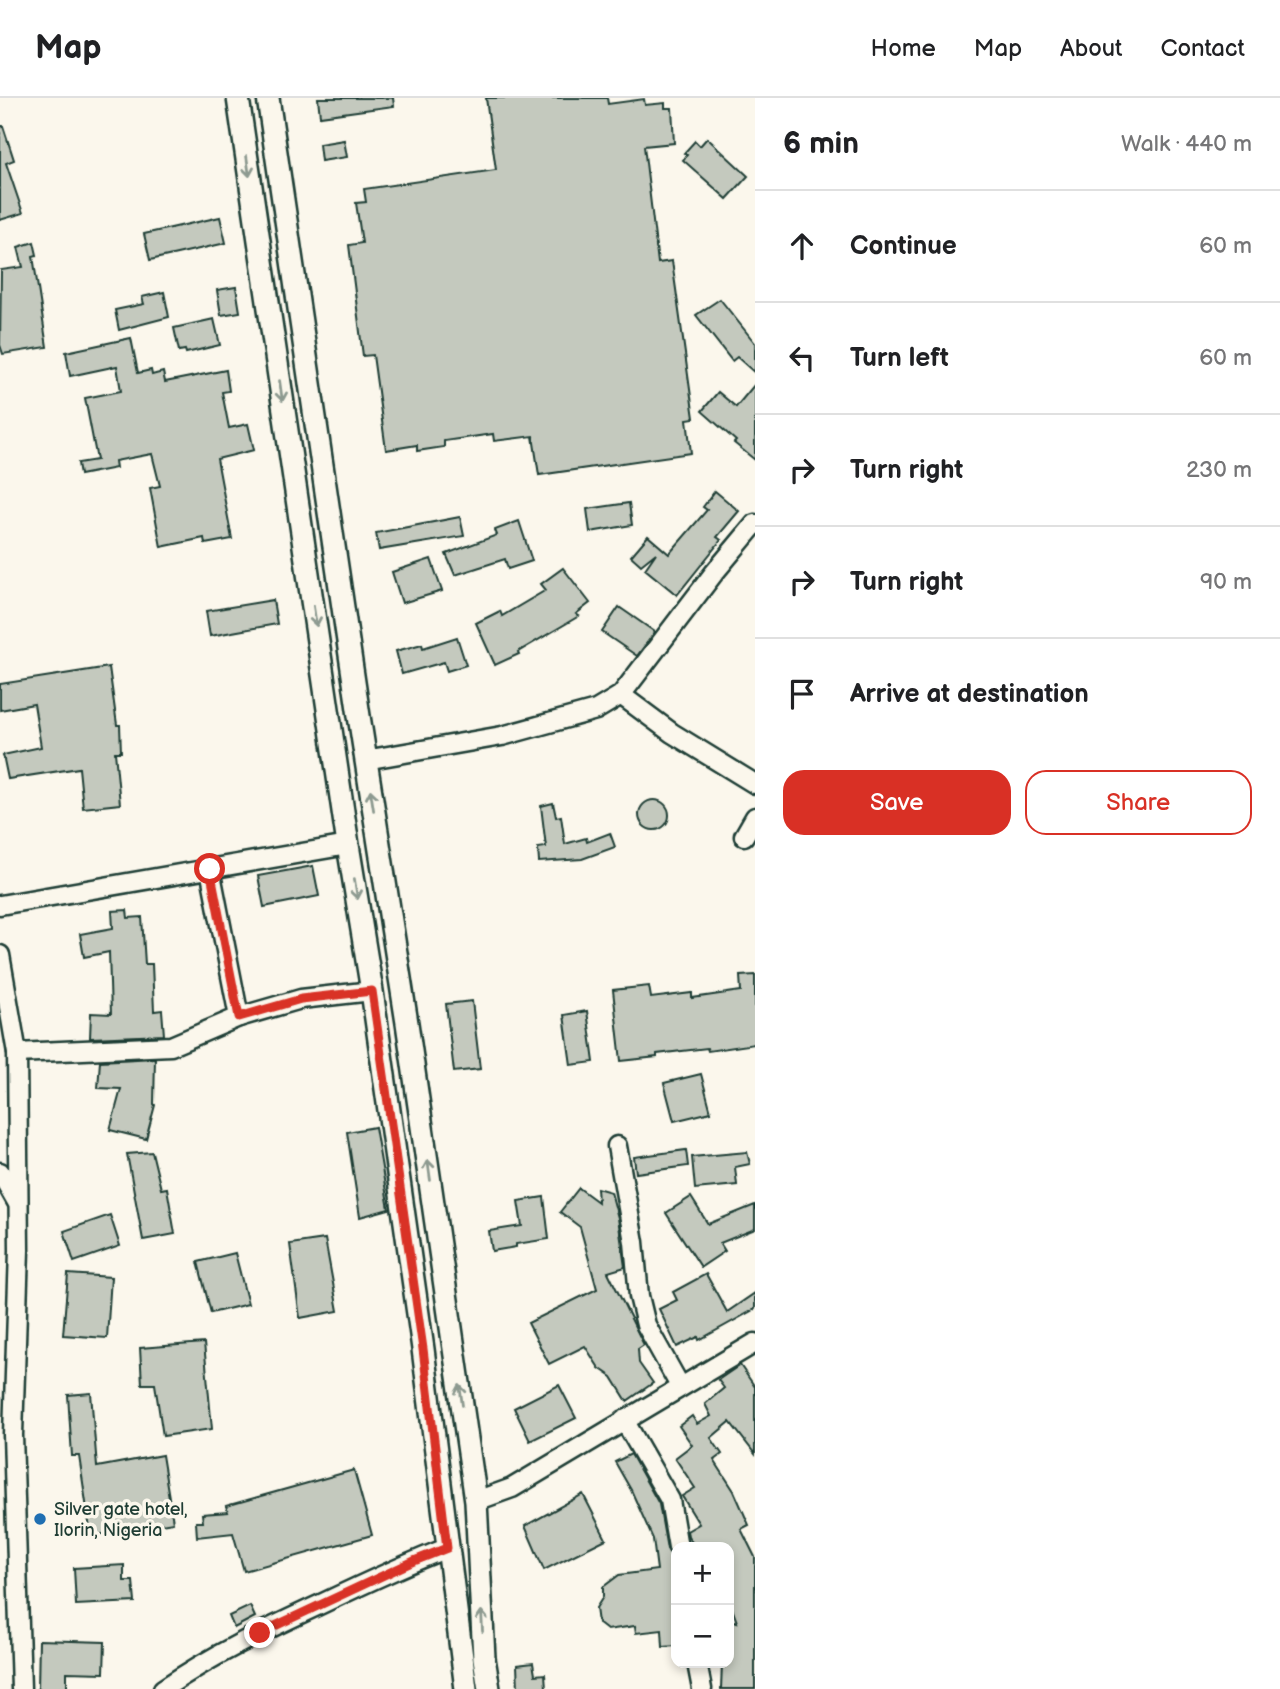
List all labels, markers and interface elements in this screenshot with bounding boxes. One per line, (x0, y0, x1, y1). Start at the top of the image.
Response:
text: Map (35, 28, 101, 68)
text: Home (871, 34, 936, 63)
text: Map (974, 34, 1022, 63)
text: About (1060, 34, 1122, 63)
text: Contact (1160, 34, 1245, 63)
text: 6 min (783, 126, 859, 162)
text: Walk · 440 m (1121, 130, 1252, 158)
one-way arrow (242, 154, 255, 176)
icon: ahead (783, 227, 821, 265)
text: Continue (850, 231, 957, 262)
text: 60 m (1199, 232, 1252, 260)
icon: left (783, 339, 821, 377)
text: Turn left (850, 343, 949, 374)
text: 60 m (1199, 344, 1252, 372)
one-way arrow (275, 379, 288, 401)
icon: right (783, 451, 821, 489)
text: Turn right (850, 455, 963, 486)
text: 230 m (1186, 456, 1252, 484)
icon: right (783, 563, 821, 601)
text: Turn right (850, 567, 963, 598)
text: 90 m (1200, 568, 1252, 596)
one-way arrow (309, 604, 322, 626)
icon: arrive (783, 675, 821, 713)
text: Arrive at destination (850, 679, 1089, 710)
button: Save (783, 770, 1011, 835)
button: Share (1025, 770, 1252, 835)
one-way arrow (365, 789, 378, 811)
route start (194, 853, 225, 884)
one-way arrow (350, 877, 363, 900)
one-way arrow (422, 1159, 435, 1182)
one-way arrow (454, 1384, 467, 1407)
place label: Silver gate hotel, Ilorin, Nigeria (54, 1499, 188, 1541)
marker: Silver gate hotel, Ilorin, Nigeria (32, 1511, 48, 1527)
map controls (671, 1542, 734, 1668)
button: + (671, 1542, 734, 1605)
button: − (671, 1605, 734, 1668)
one-way arrow (476, 1610, 489, 1633)
route end (244, 1617, 275, 1648)

